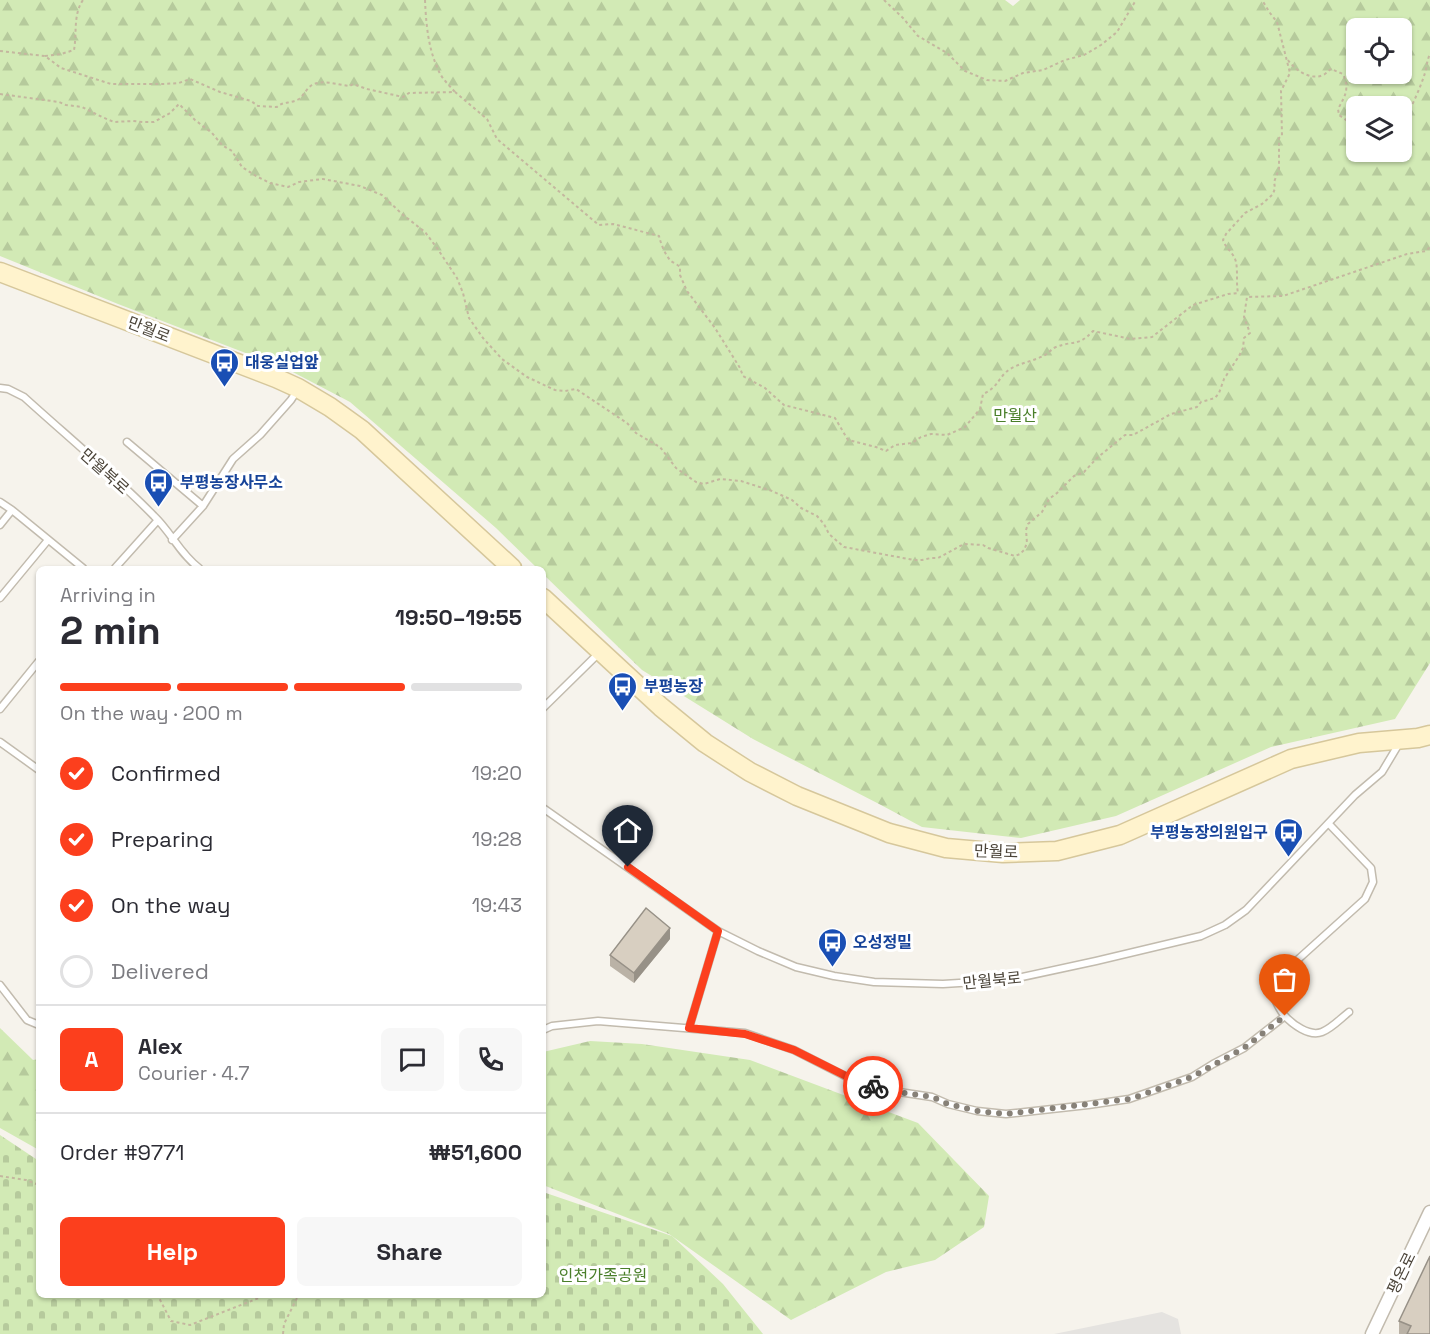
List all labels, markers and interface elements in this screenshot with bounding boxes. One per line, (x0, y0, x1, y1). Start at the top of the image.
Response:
map controls (1346, 18, 1412, 162)
button: locate (1346, 18, 1412, 84)
button: layers (1346, 96, 1412, 162)
street label: 만월로 (124, 312, 173, 347)
bus stop icon: 대웅실업앞 (208, 346, 240, 388)
place label: 대웅실업앞 (245, 352, 319, 373)
park label: 만월산 (993, 405, 1037, 426)
street label: 만월북로 (76, 444, 134, 499)
bus stop icon: 부평농장사무소 (143, 466, 175, 508)
place label: 부평농장사무소 (180, 472, 283, 493)
text: Arriving in (60, 582, 156, 608)
text: 19:50–19:55 (395, 603, 522, 631)
text: 2 min (60, 606, 161, 655)
bus stop icon: 부평농장 (607, 670, 639, 712)
place label: 부평농장 (644, 676, 703, 697)
text: On the way · 200 m (60, 700, 243, 726)
icon: check (60, 757, 93, 790)
text: Confirmed (111, 759, 221, 787)
text: 19:20 (471, 760, 522, 786)
pin (602, 805, 653, 867)
icon: home (611, 814, 644, 847)
bus stop icon: 부평농장의원입구 (1273, 816, 1305, 858)
place label: 부평농장의원입구 (1150, 822, 1268, 843)
icon: check (60, 823, 93, 856)
text: Preparing (111, 825, 213, 853)
text: 19:28 (472, 826, 522, 852)
street label: 만월로 (974, 840, 1019, 863)
icon: check (60, 889, 93, 922)
text: On the way (111, 891, 230, 919)
text: 19:43 (472, 892, 522, 918)
bus stop icon: 오성정밀 (816, 926, 848, 968)
place label: 오성정밀 (853, 932, 912, 953)
pin (1259, 954, 1310, 1016)
text: Delivered (111, 957, 209, 985)
icon: bag (1268, 963, 1301, 996)
street label: 만월북로 (962, 967, 1023, 994)
button: chat (381, 1028, 444, 1091)
button: phone (459, 1028, 522, 1091)
text: Alex (138, 1032, 183, 1060)
text: A (85, 1045, 98, 1073)
courier (843, 1056, 903, 1116)
text: Courier · 4.7 (138, 1060, 249, 1086)
icon: bike (857, 1070, 890, 1103)
text: Order #9771 (60, 1138, 184, 1166)
text: ₩51,600 (428, 1138, 522, 1166)
button: Help (60, 1217, 285, 1286)
button: Share (297, 1217, 522, 1286)
street label: 평온로 (1382, 1249, 1421, 1298)
park label: 인천가족공원 (559, 1265, 647, 1286)

